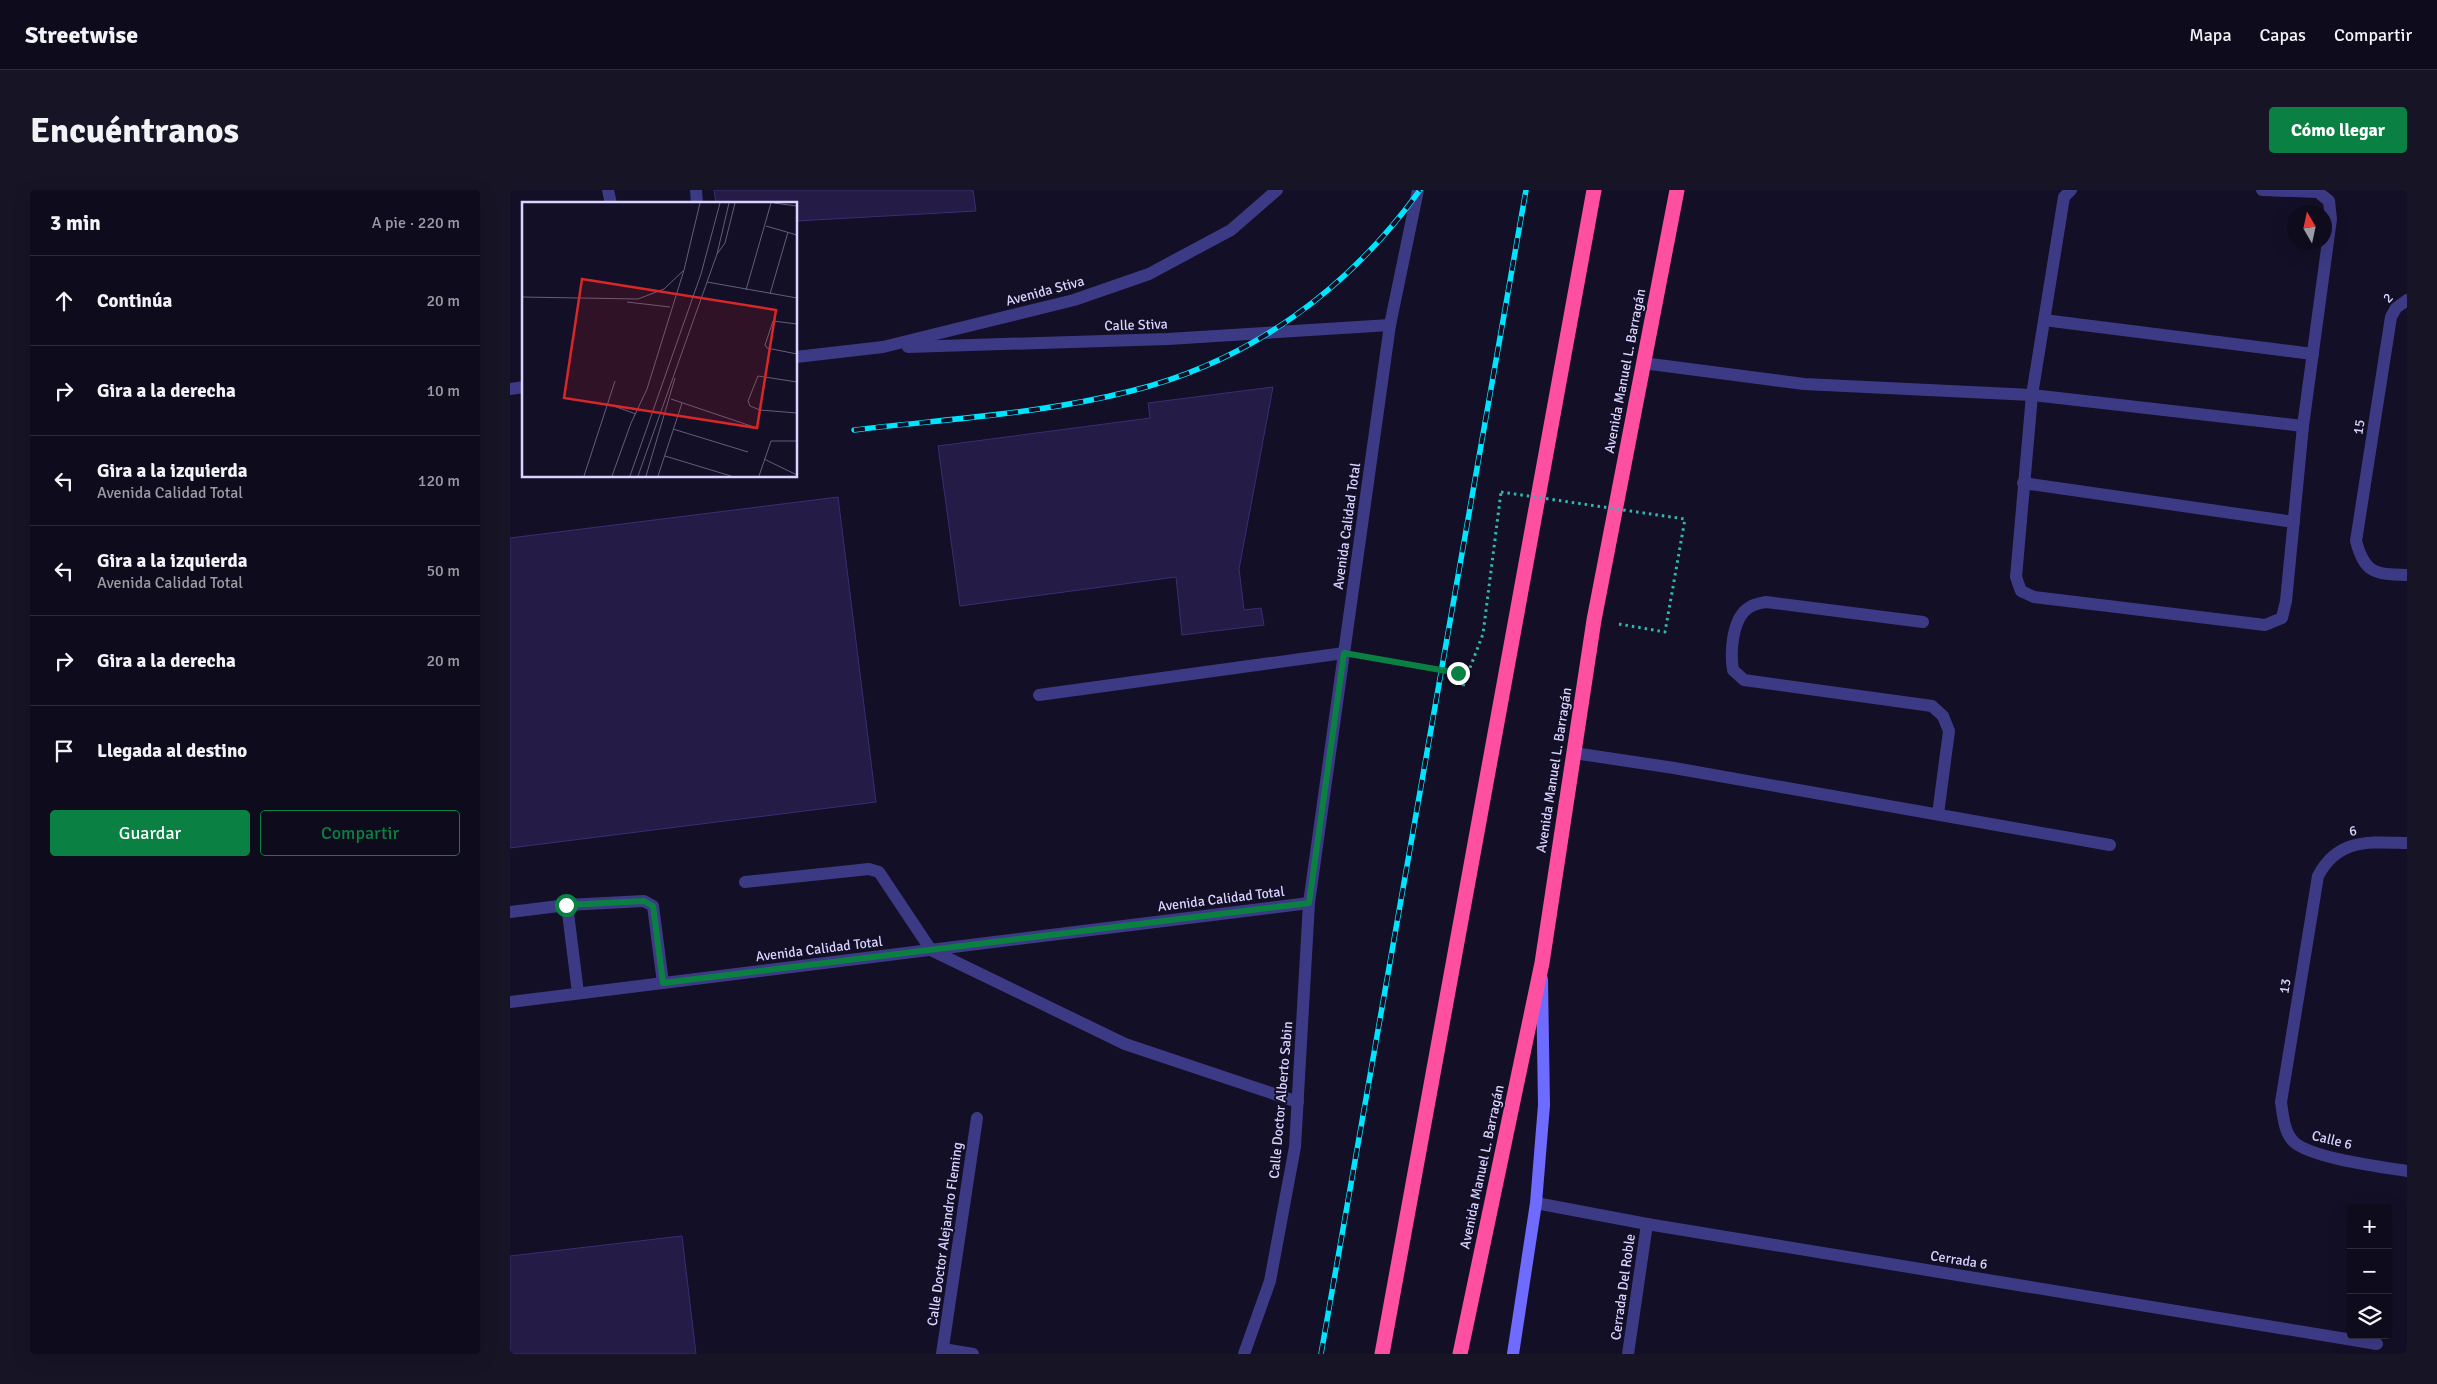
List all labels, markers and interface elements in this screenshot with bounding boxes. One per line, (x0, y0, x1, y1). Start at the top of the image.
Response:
text: Streetwise (25, 20, 138, 50)
text: Mapa (2189, 24, 2232, 46)
text: Capas (2260, 24, 2306, 46)
text: Compartir (2334, 24, 2412, 46)
button: Cómo llegar (2269, 107, 2407, 153)
text: Encuéntranos (30, 109, 239, 152)
inset map (522, 202, 798, 478)
north arrow (2287, 205, 2332, 250)
text: 3 min (50, 210, 101, 236)
text: A pie · 220 m (372, 213, 460, 233)
street label: Avenida Stiva (1004, 272, 1086, 310)
icon: ahead (50, 287, 78, 315)
street label: Avenida Manuel L. Barragán (1601, 287, 1649, 455)
text: Continúa (97, 289, 172, 313)
street label: 2 (2379, 289, 2397, 307)
text: 20 m (426, 291, 460, 311)
street label: Calle Stiva (1104, 315, 1168, 335)
icon: right (50, 377, 78, 405)
text: Gira a la derecha (97, 379, 236, 403)
text: 10 m (426, 381, 460, 401)
street label: 15 (2349, 418, 2369, 436)
text: Gira a la izquierda (97, 459, 247, 483)
street label: Avenida Calidad Total (1330, 462, 1364, 590)
icon: left (50, 467, 78, 495)
text: 120 m (418, 471, 460, 491)
text: Avenida Calidad Total (97, 483, 243, 503)
text: Gira a la izquierda (97, 549, 247, 573)
icon: left (50, 557, 78, 585)
text: 50 m (426, 561, 460, 581)
text: Avenida Calidad Total (97, 573, 243, 593)
icon: right (50, 647, 78, 675)
text: Gira a la derecha (97, 649, 236, 673)
text: 20 m (426, 651, 460, 671)
route end (1447, 662, 1470, 685)
street label: Avenida Manuel L. Barragán (1533, 686, 1575, 854)
icon: arrive (50, 737, 78, 765)
text: Llegada al destino (97, 739, 247, 763)
button: Guardar (50, 810, 250, 856)
button: Compartir (260, 810, 460, 856)
street label: 6 (2348, 822, 2358, 840)
street label: Avenida Calidad Total (1157, 883, 1285, 915)
route start (555, 894, 578, 917)
street label: Avenida Calidad Total (755, 933, 883, 965)
street label: 13 (2275, 977, 2295, 995)
street label: Calle Doctor Alberto Sabin (1266, 1021, 1296, 1179)
street label: Avenida Manuel L. Barragán (1456, 1083, 1508, 1251)
street label: Calle 6 (2310, 1127, 2354, 1153)
street label: Calle Doctor Alejandro Fleming (924, 1141, 966, 1327)
map controls (2347, 1204, 2392, 1339)
button: + (2347, 1204, 2392, 1249)
street label: Cerrada Del Roble (1607, 1233, 1639, 1341)
street label: Cerrada 6 (1929, 1247, 1989, 1273)
button: − (2347, 1249, 2392, 1294)
button: layers (2347, 1294, 2392, 1339)

